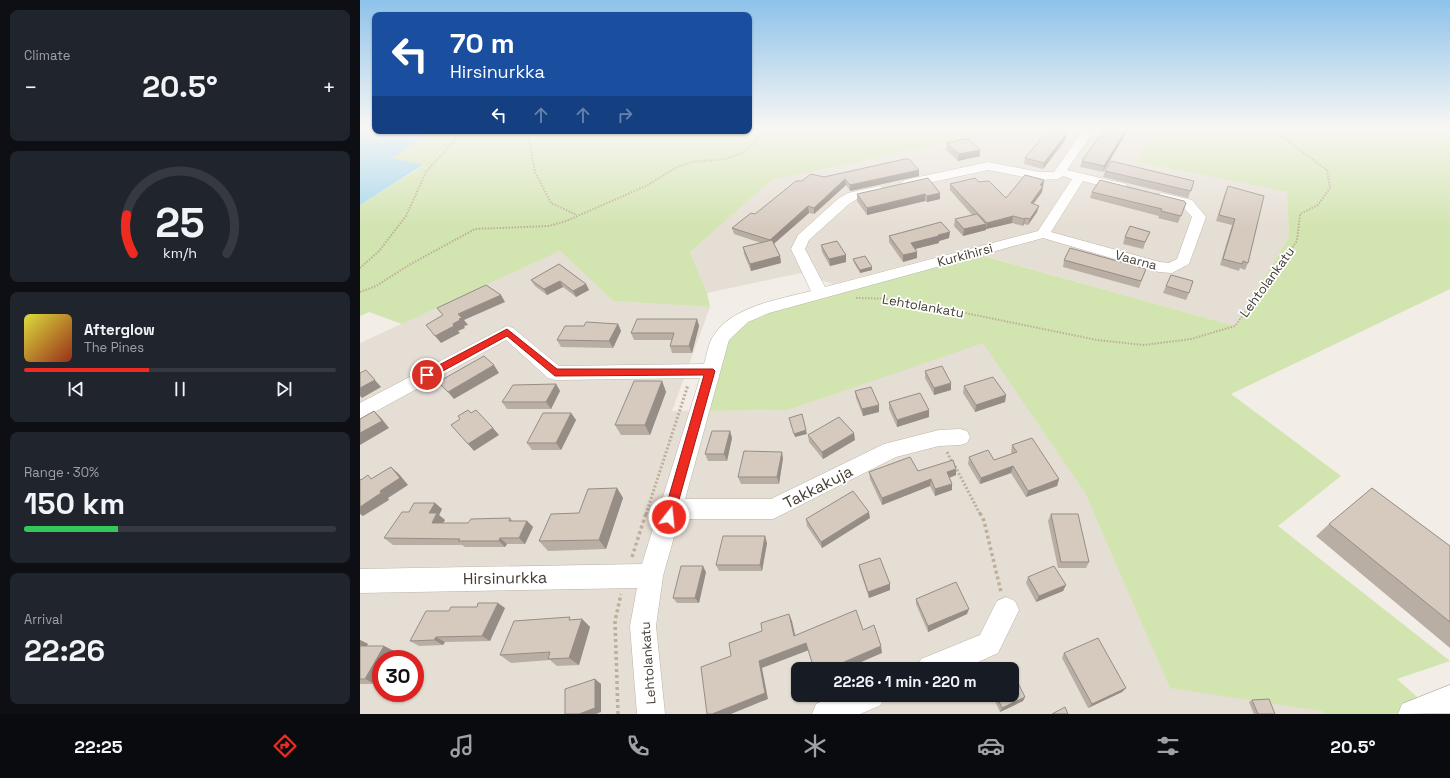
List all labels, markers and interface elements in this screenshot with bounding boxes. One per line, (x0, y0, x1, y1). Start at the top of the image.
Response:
text: 70 m (450, 25, 515, 61)
icon: left (384, 28, 436, 80)
text: Climate (24, 47, 70, 64)
text: Hirsinurkka (450, 60, 545, 83)
text: 20.5° (142, 67, 218, 106)
text: − (24, 73, 38, 101)
text: + (322, 73, 336, 101)
icon: left (488, 104, 510, 126)
icon: ahead (530, 104, 552, 126)
icon: ahead (572, 104, 594, 126)
icon: right (614, 104, 636, 126)
text: 25 (155, 196, 205, 249)
street label: Kurkihirsi (935, 239, 995, 271)
text: km/h (163, 244, 197, 262)
street label: Lehtolankatu (1236, 244, 1298, 320)
street label: Vaarna (1113, 246, 1159, 274)
street label: Lehtolankatu (881, 290, 965, 322)
text: Afterglow (84, 320, 155, 339)
text: The Pines (84, 339, 144, 356)
pin (410, 358, 444, 392)
icon: arrive (416, 364, 438, 386)
icon: previous (65, 378, 87, 400)
icon: pause (169, 378, 191, 400)
icon: next (273, 378, 295, 400)
street label: Takkakuja (780, 461, 856, 513)
text: Range · 30% (24, 464, 99, 481)
text: 150 km (24, 484, 125, 523)
position arrow (648, 496, 690, 538)
street label: Hirsinurkka (463, 567, 547, 589)
text: Arrival (24, 611, 63, 628)
street label: Lehtolankatu (637, 621, 659, 705)
text: 22:26 (24, 631, 105, 670)
speed limit sign: 30 (372, 650, 424, 702)
text: 22:26 · 1 min · 220 m (833, 672, 977, 691)
icon: directions (271, 732, 299, 760)
icon: music (448, 732, 476, 760)
icon: phone (624, 732, 652, 760)
icon: climate (801, 732, 829, 760)
icon: car (977, 732, 1005, 760)
icon: filters (1154, 732, 1182, 760)
text: 22:25 (74, 735, 123, 758)
text: 20.5° (1330, 735, 1376, 758)

